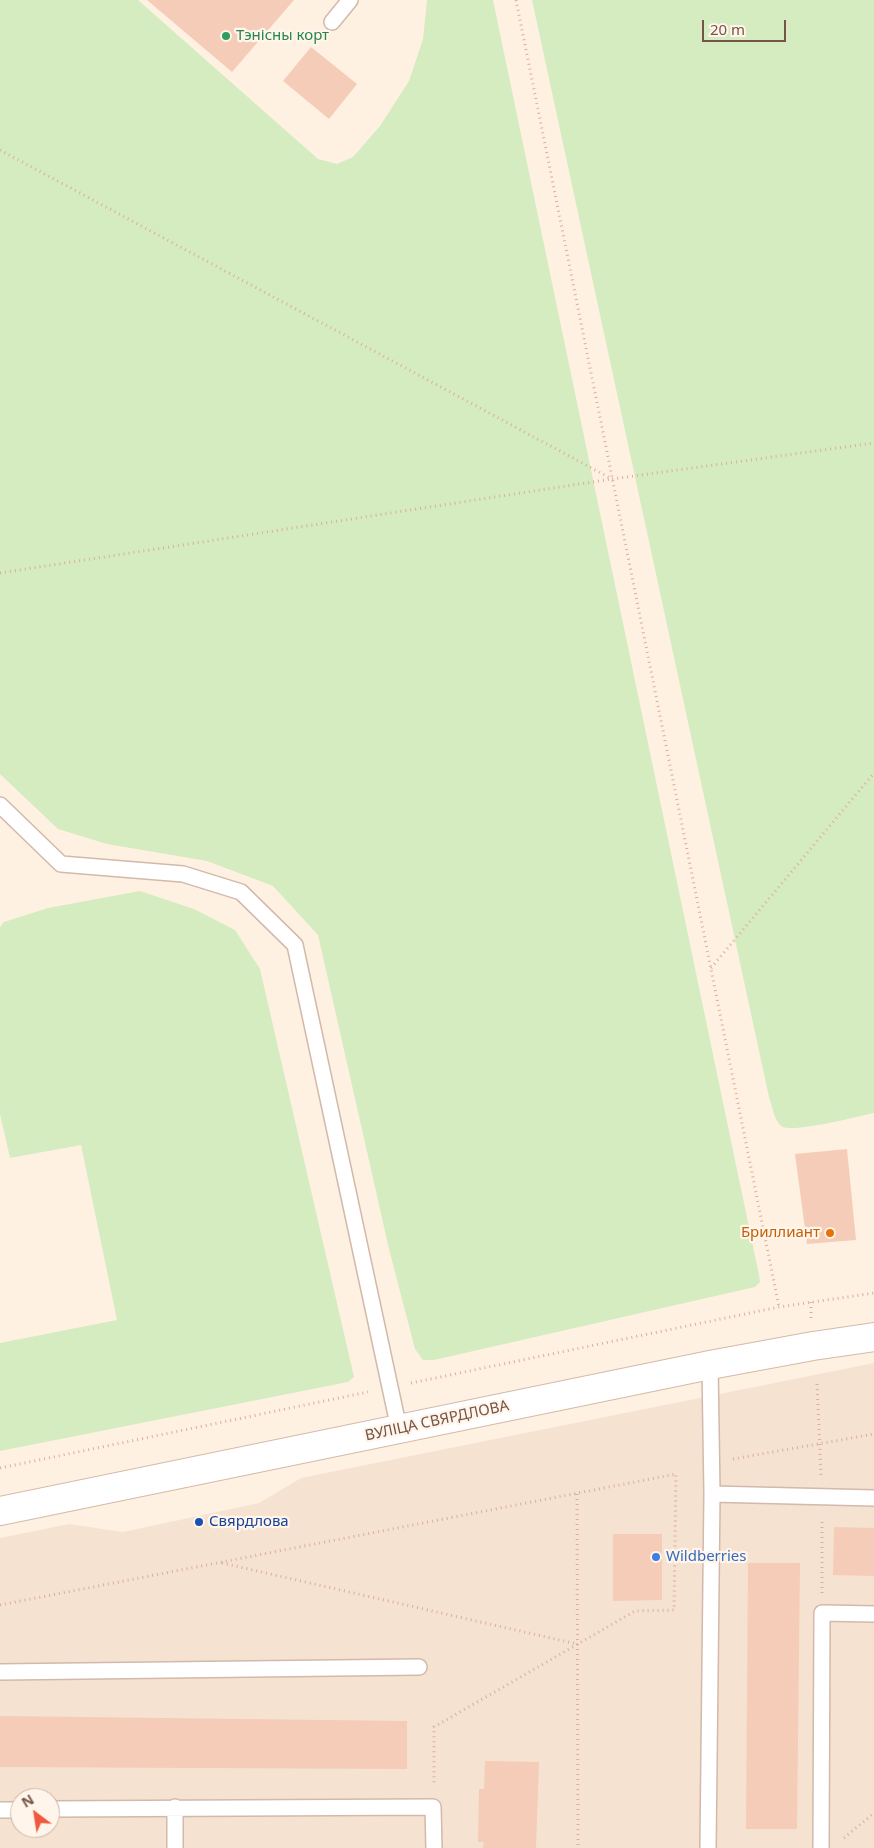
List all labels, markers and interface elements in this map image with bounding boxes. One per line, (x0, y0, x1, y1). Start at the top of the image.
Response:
scale bar (704, 10, 788, 42)
text: 20 m (710, 19, 745, 39)
place label: Тэнісны корт (236, 27, 329, 45)
marker: Тэнісны корт (220, 30, 232, 42)
place label: Бриллиант (741, 1224, 820, 1242)
marker: Бриллиант (824, 1227, 836, 1239)
street label: ВУЛІЦА СВЯРДЛОВА (363, 1397, 511, 1445)
place label: Свярдлова (209, 1513, 289, 1531)
marker: Свярдлова (193, 1516, 205, 1528)
place label: Wildberries (666, 1548, 747, 1566)
marker: Wildberries (650, 1551, 662, 1563)
north arrow (10, 1788, 60, 1838)
text: N (18, 1789, 37, 1812)

